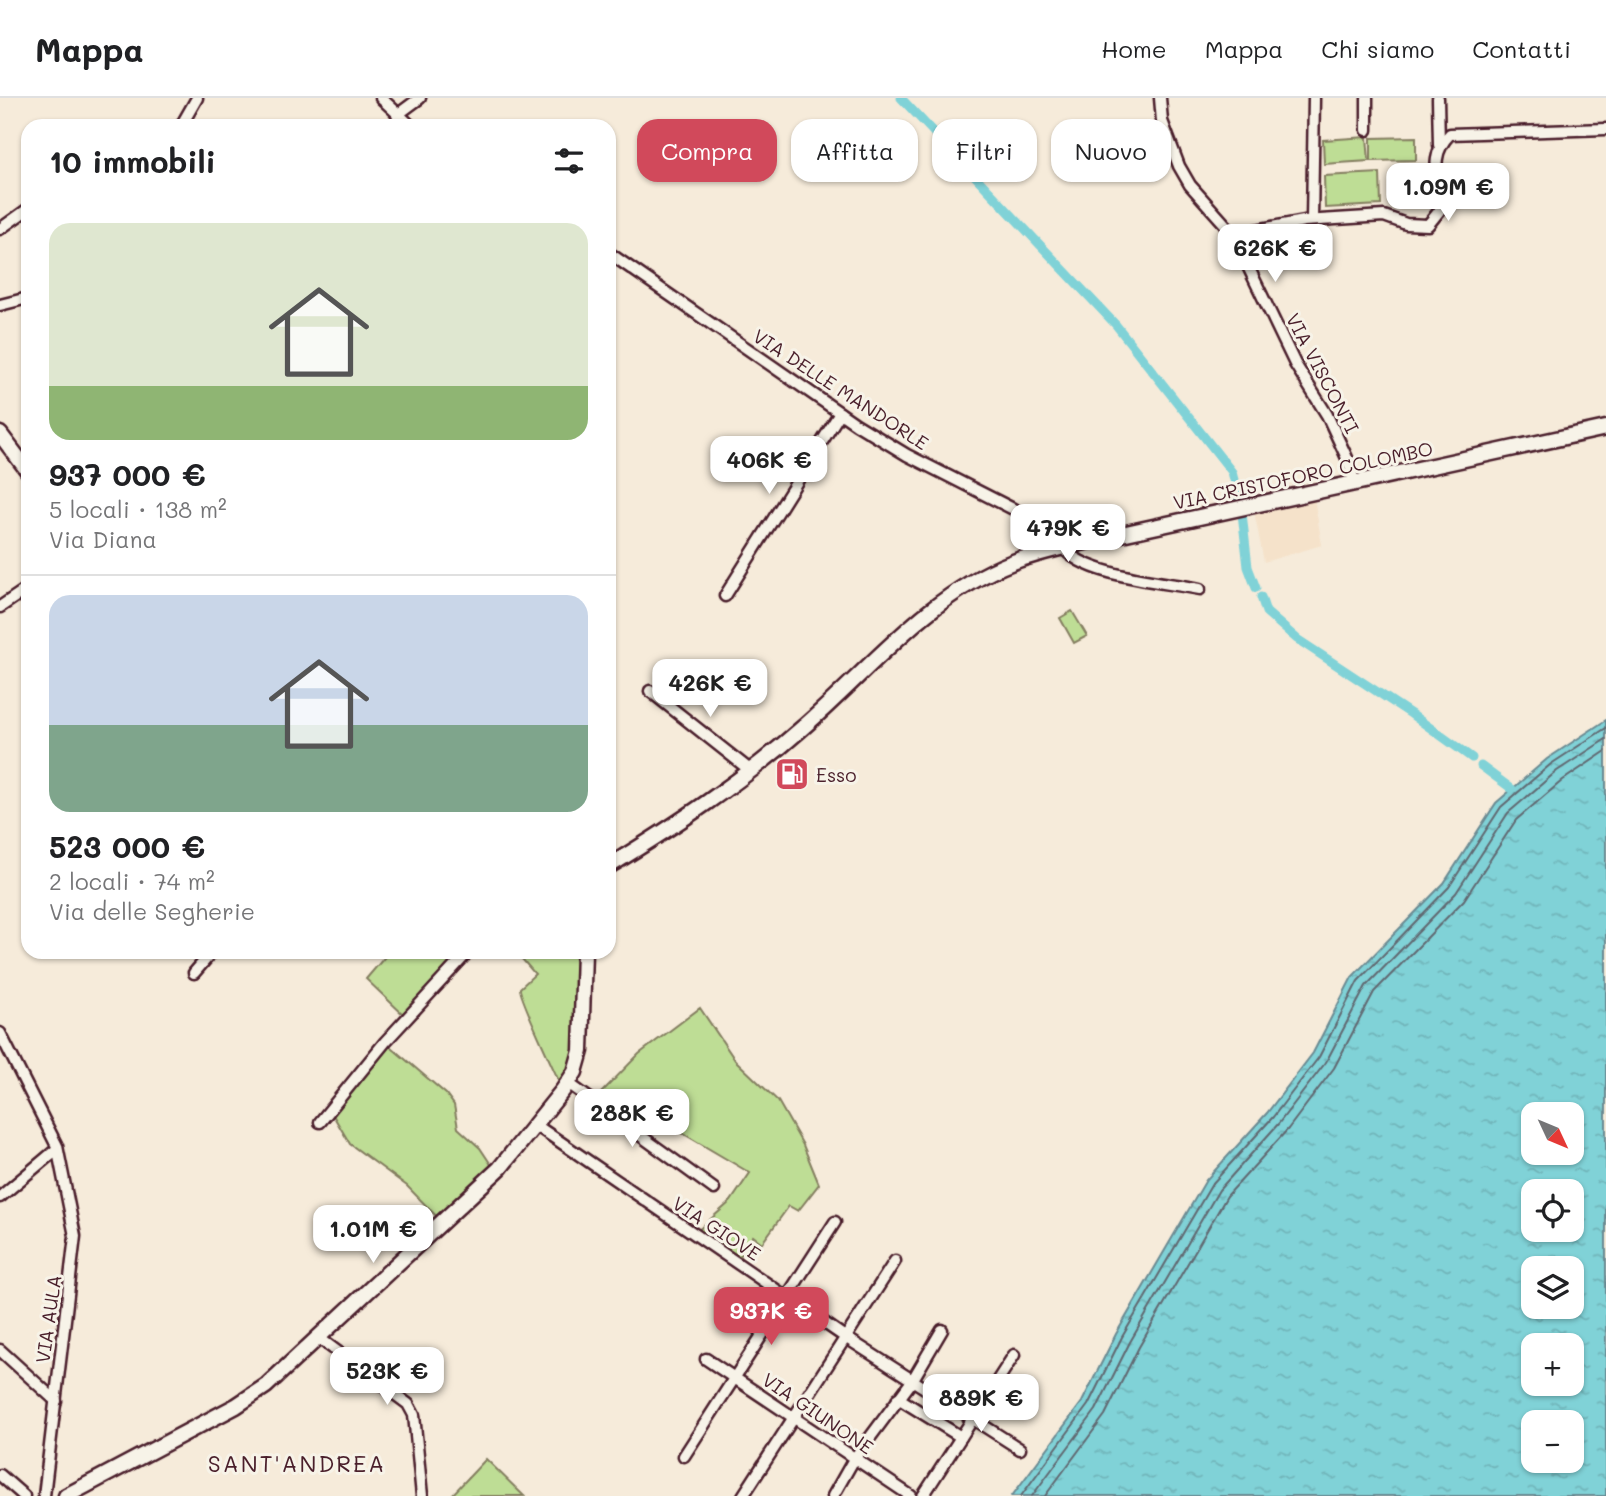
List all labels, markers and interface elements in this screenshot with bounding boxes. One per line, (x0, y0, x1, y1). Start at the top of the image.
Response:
text: Mappa (35, 27, 144, 70)
text: Home (1101, 33, 1167, 64)
text: Mappa (1205, 33, 1283, 64)
text: Chi siamo (1321, 33, 1434, 64)
text: Contatti (1472, 33, 1571, 64)
chip: Compra (637, 119, 777, 182)
chip: Affitta (791, 119, 918, 182)
chip: Filtri (932, 119, 1037, 182)
chip: Nuovo (1051, 119, 1171, 182)
text: 10 immobili (49, 141, 216, 181)
icon: filters (550, 142, 588, 180)
pin: 1.09M € (1383, 164, 1513, 223)
text: 1.09M € (1402, 171, 1494, 201)
pin: 626K € (1218, 225, 1332, 284)
text: 626K € (1234, 232, 1316, 262)
icon: home (256, 269, 382, 395)
street label: VIA VISCONTI (1281, 309, 1365, 437)
street label: VIA DELLE MANDORLE (749, 323, 934, 455)
street label: VIA CRISTOFORO COLOMBO (1171, 435, 1435, 515)
pin: 406K € (712, 436, 826, 496)
text: 406K € (726, 444, 812, 474)
text: 937 000 € (49, 454, 206, 494)
text: 5 locali · 138 m² (49, 494, 227, 524)
pin: 479K € (1011, 504, 1125, 564)
text: 479K € (1026, 512, 1110, 542)
text: Via Diana (49, 524, 157, 554)
icon: home (256, 641, 382, 767)
pin: 426K € (653, 660, 767, 719)
text: 426K € (668, 667, 752, 697)
fuel station icon: Esso (773, 755, 811, 793)
place label: Esso (816, 762, 857, 787)
text: 523 000 € (49, 826, 205, 866)
text: 2 locali · 74 m² (49, 866, 215, 896)
text: Via delle Segherie (49, 896, 255, 926)
pin: 288K € (575, 1090, 689, 1149)
text: 288K € (590, 1097, 674, 1127)
north arrow (1521, 1102, 1584, 1166)
map controls (1521, 1102, 1584, 1473)
button: locate (1521, 1179, 1584, 1242)
street label: VIA GIOVE (668, 1190, 766, 1266)
pin: 1.01M € (308, 1206, 438, 1265)
text: 1.01M € (329, 1213, 417, 1243)
button: layers (1521, 1256, 1584, 1319)
street label: VIA AULA (29, 1273, 67, 1365)
pin: 937K € (714, 1288, 828, 1347)
text: 937K € (730, 1295, 812, 1325)
button: + (1521, 1333, 1584, 1396)
pin: 523K € (330, 1348, 444, 1407)
text: 523K € (346, 1355, 428, 1385)
street label: VIA GIUNONE (758, 1367, 878, 1459)
pin: 889K € (924, 1374, 1038, 1434)
text: 889K € (939, 1382, 1023, 1412)
button: − (1521, 1410, 1584, 1473)
district label: SANT'ANDREA (208, 1448, 386, 1478)

